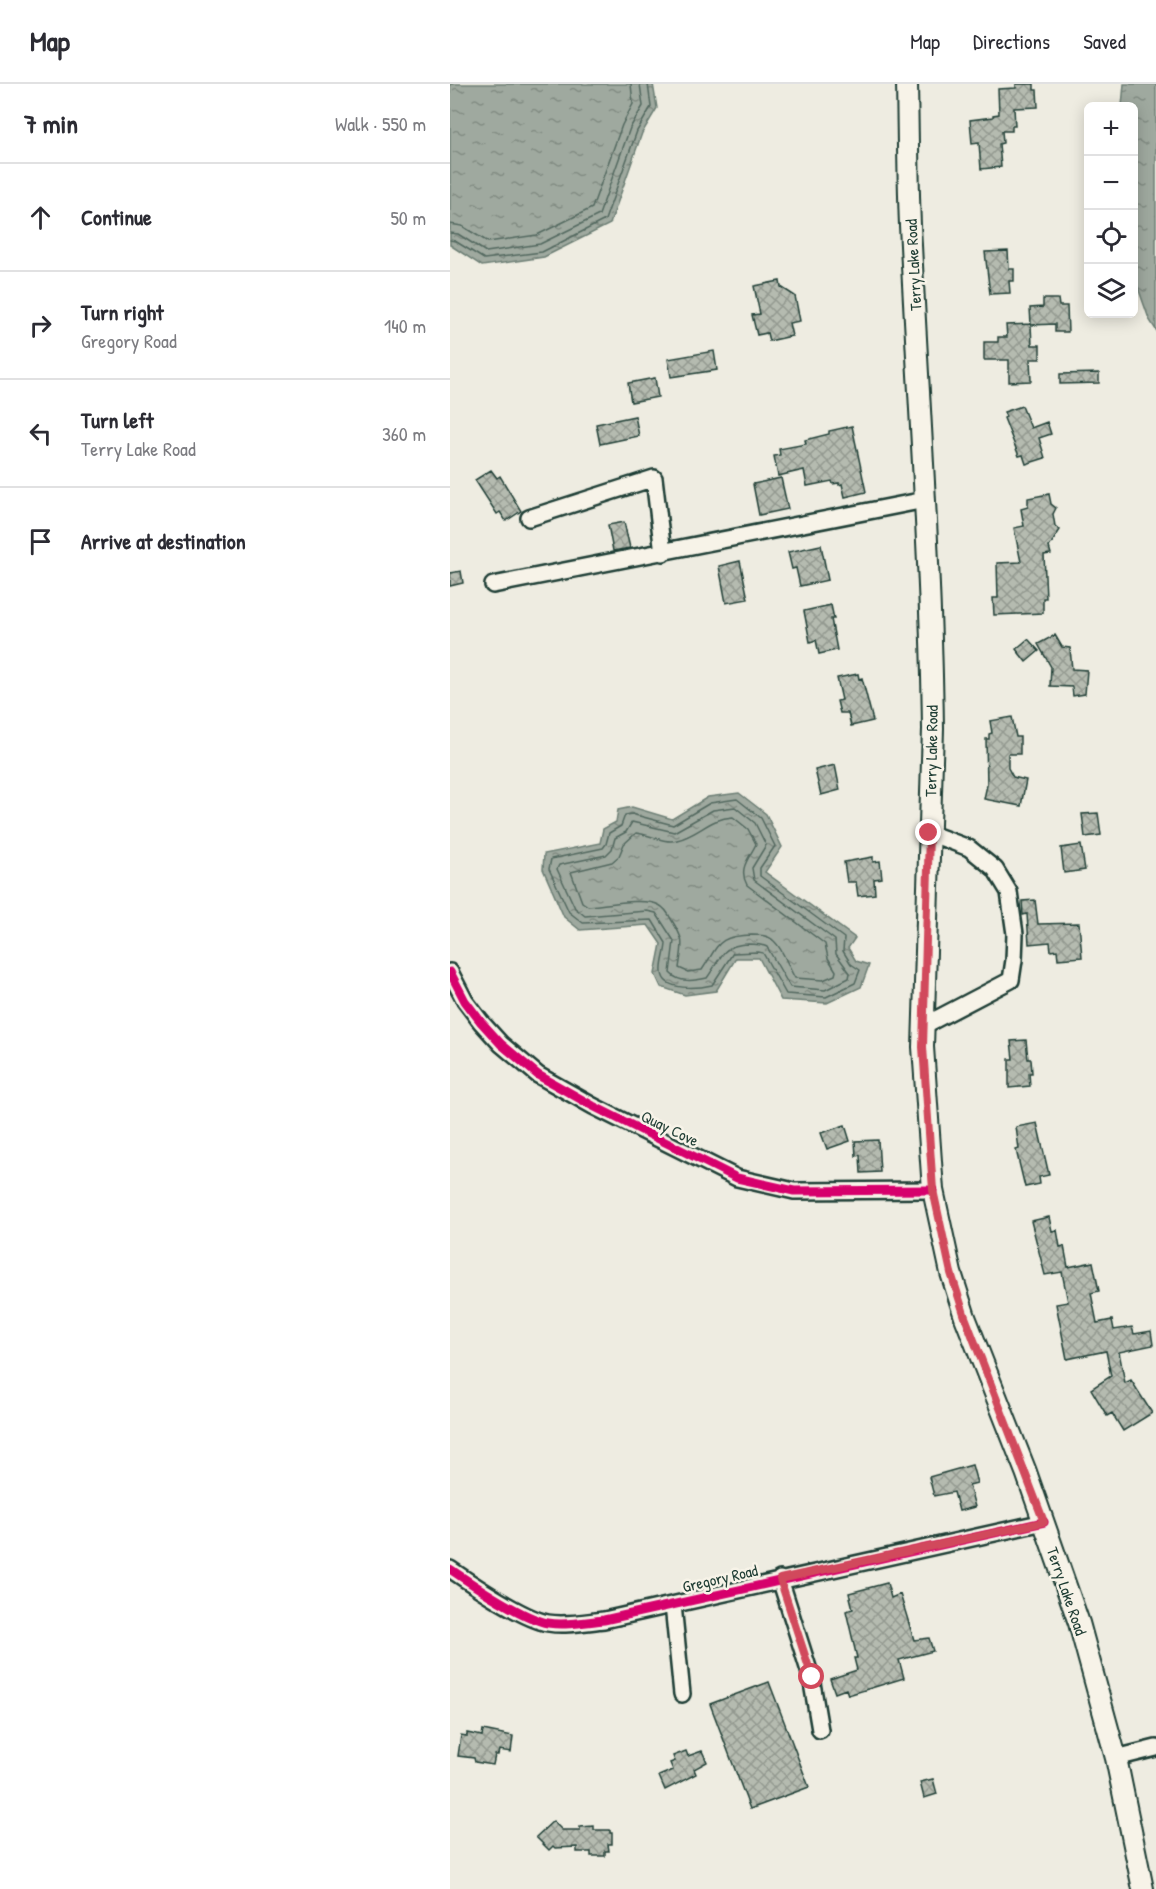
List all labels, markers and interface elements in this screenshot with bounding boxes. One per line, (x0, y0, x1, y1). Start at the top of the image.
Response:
text: Map (30, 22, 70, 60)
text: Map (910, 27, 940, 56)
text: Directions (973, 27, 1050, 56)
text: Saved (1083, 27, 1126, 56)
map controls (1084, 102, 1138, 318)
button: + (1084, 102, 1138, 156)
text: 7 min (24, 106, 78, 141)
text: Walk · 550 m (335, 110, 426, 137)
button: − (1084, 156, 1138, 210)
icon: ahead (24, 201, 57, 234)
text: Continue (81, 202, 152, 232)
text: 50 m (390, 204, 426, 231)
button: locate (1084, 210, 1138, 264)
street label: Terry Lake Road (900, 219, 926, 311)
button: layers (1084, 264, 1138, 318)
text: Turn right (81, 297, 164, 327)
icon: right (24, 309, 57, 342)
text: 140 m (384, 312, 426, 339)
text: Gregory Road (81, 327, 177, 354)
text: Turn left (81, 405, 154, 435)
icon: left (24, 417, 57, 450)
text: 360 m (382, 420, 426, 447)
text: Terry Lake Road (81, 435, 196, 462)
icon: arrive (24, 525, 57, 558)
text: Arrive at destination (81, 526, 246, 556)
street label: Terry Lake Road (919, 705, 943, 797)
route end (915, 819, 941, 845)
street label: Quay Cove (637, 1105, 703, 1152)
street label: Terry Lake Road (1042, 1544, 1092, 1638)
street label: Gregory Road (680, 1559, 760, 1597)
route start (798, 1663, 824, 1689)

